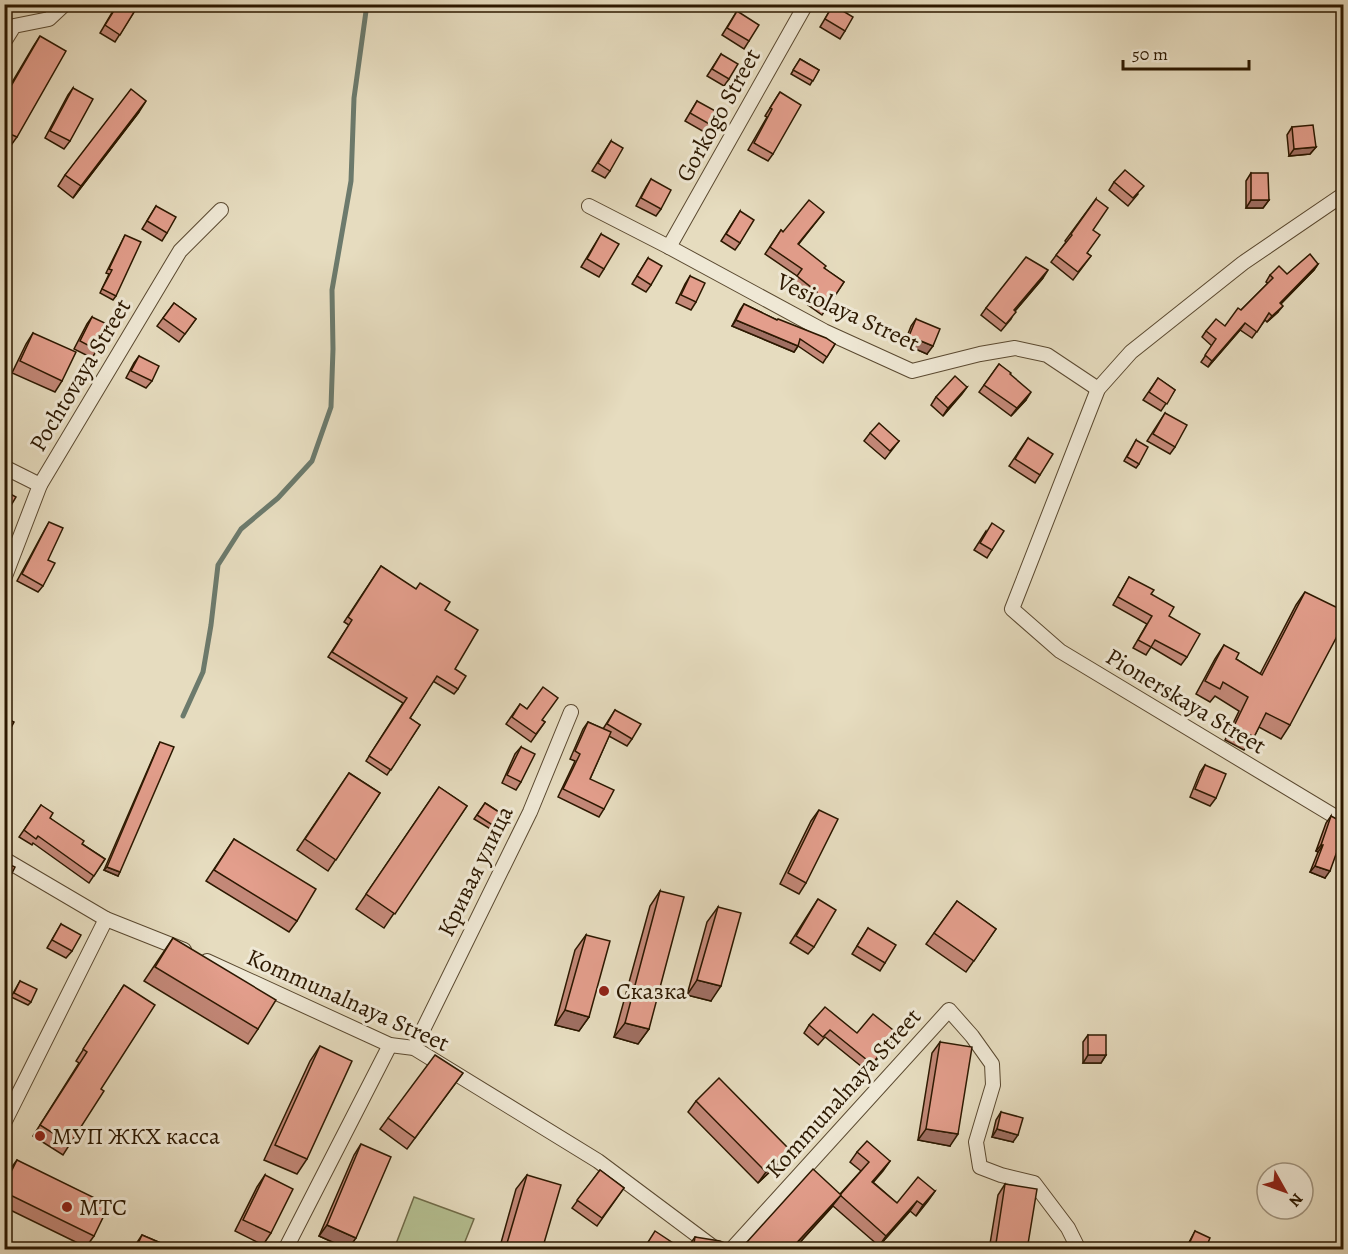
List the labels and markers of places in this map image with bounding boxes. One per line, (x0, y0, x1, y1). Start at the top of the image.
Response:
place label: Сказка (616, 975, 687, 1007)
marker: Сказка (597, 984, 611, 998)
place label: МУП ЖКХ касса (52, 1120, 220, 1152)
marker: МУП ЖКХ касса (33, 1129, 47, 1143)
place label: МТС (79, 1191, 127, 1223)
marker: МТС (60, 1200, 74, 1214)

